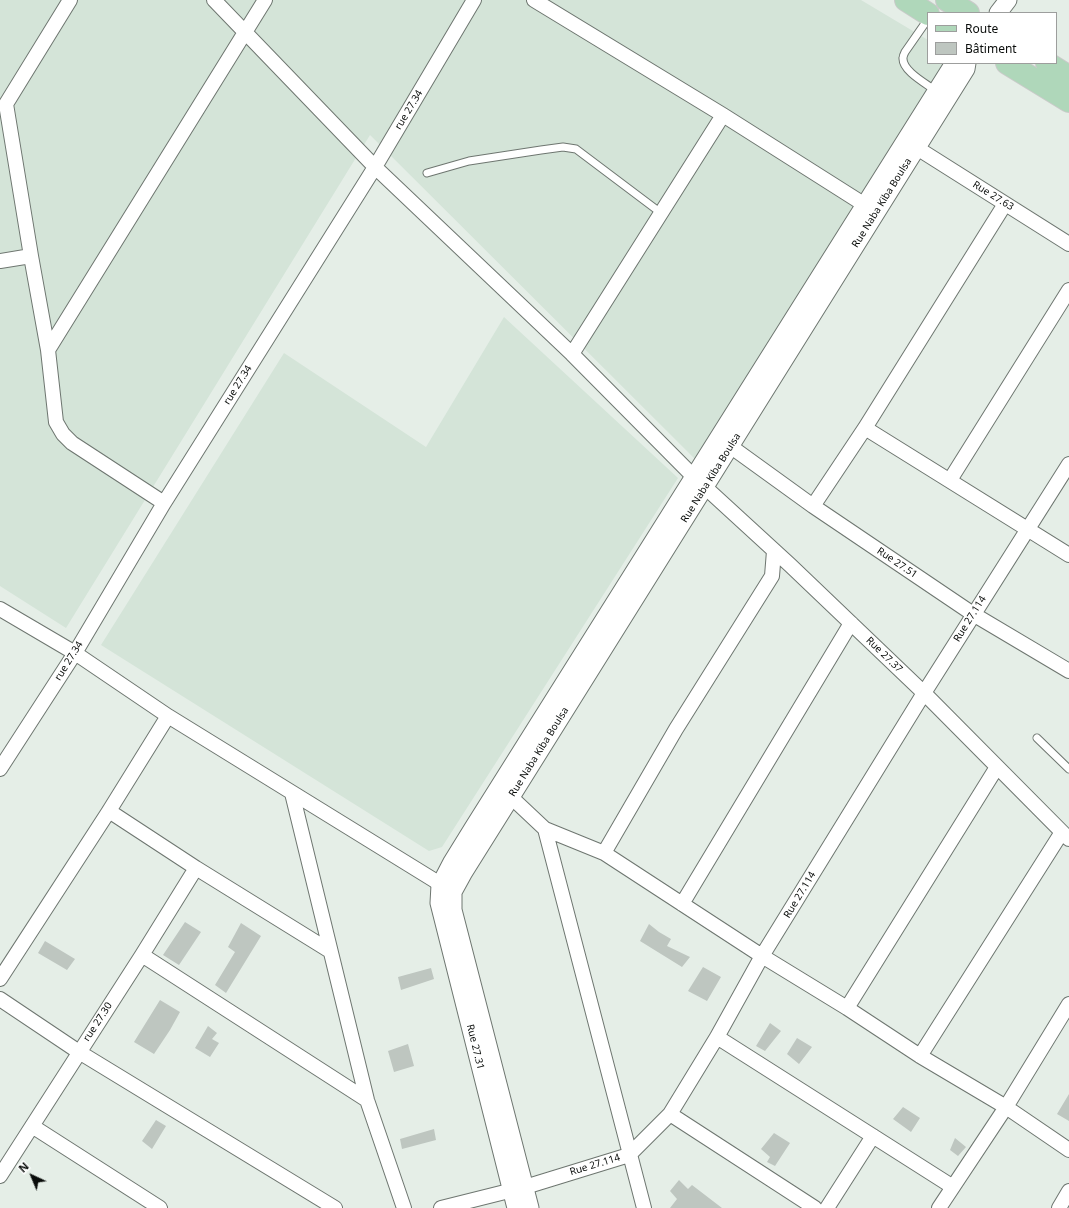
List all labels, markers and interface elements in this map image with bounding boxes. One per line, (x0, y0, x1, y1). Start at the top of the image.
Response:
legend (927, 12, 1057, 64)
text: Route (965, 20, 998, 37)
text: Bâtiment (965, 40, 1017, 57)
street label: rue 27.34 (392, 88, 426, 132)
street label: Rue Naba Kiba Boulsa (850, 156, 914, 250)
street label: Rue 27.63 (970, 179, 1016, 213)
street label: rue 27.34 (221, 363, 255, 407)
street label: Rue Naba Kiba Boulsa (679, 431, 743, 525)
street label: Rue 27.51 (874, 545, 920, 581)
street label: Rue 27.114 (951, 594, 989, 644)
street label: Rue 27.37 (863, 635, 905, 675)
street label: rue 27.34 (52, 639, 86, 683)
street label: Rue Naba Kiba Boulsa (507, 705, 571, 799)
street label: Rue 27.114 (781, 870, 819, 920)
street label: rue 27.30 (81, 1000, 115, 1044)
street label: Rue 27.31 (464, 1023, 486, 1071)
street label: Rue 27.114 (568, 1152, 622, 1178)
north arrow (12, 1156, 52, 1196)
text: N (15, 1159, 32, 1176)

